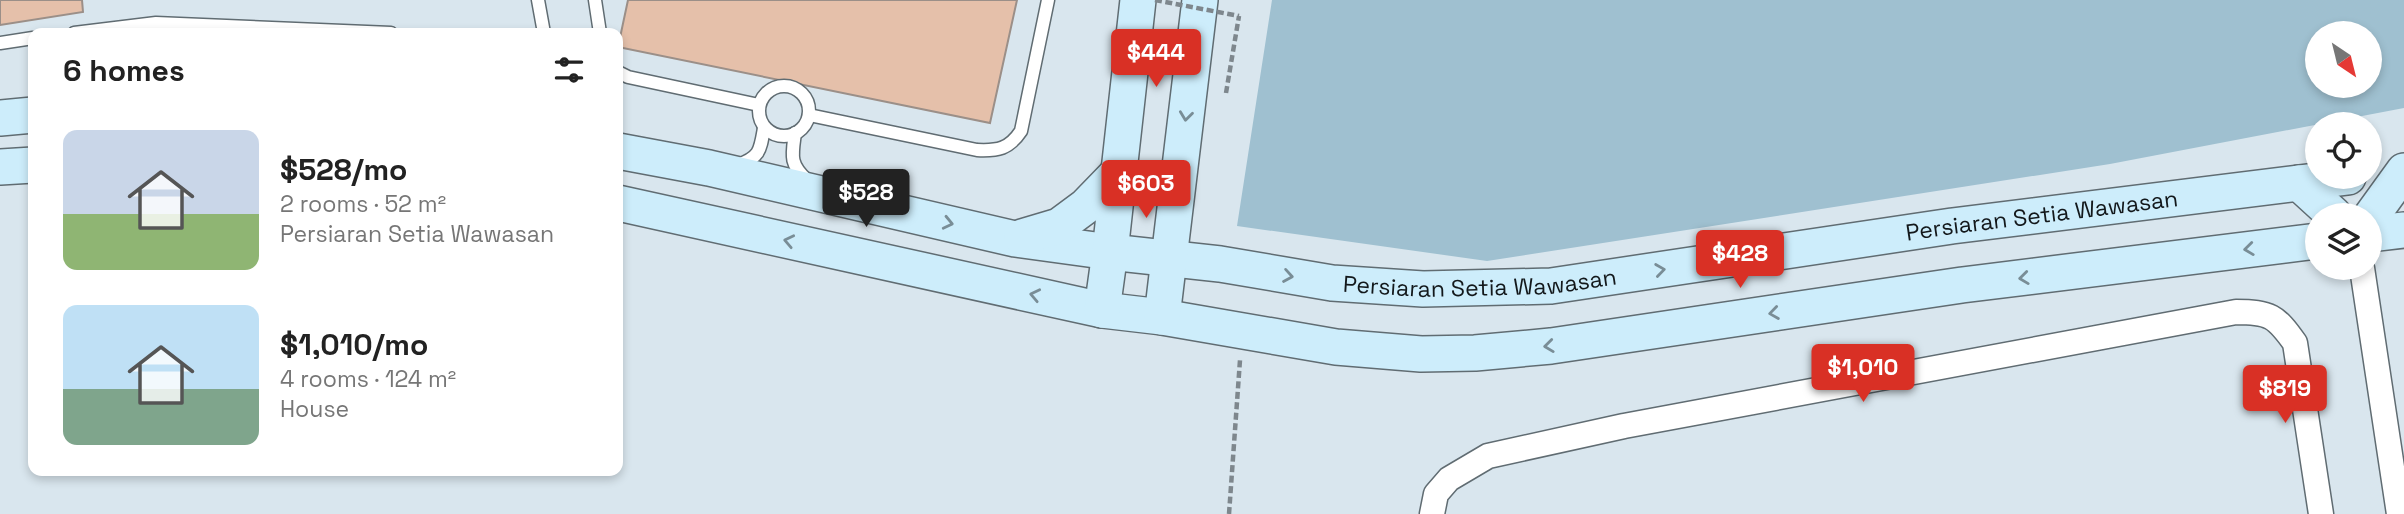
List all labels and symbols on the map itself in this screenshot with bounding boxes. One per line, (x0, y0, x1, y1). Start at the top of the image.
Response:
north arrow (2305, 21, 2382, 98)
pin: $444 (1115, 29, 1197, 89)
one-way arrow (1179, 111, 1194, 122)
pin: $603 (1105, 160, 1187, 220)
pin: $528 (825, 170, 907, 229)
street label: Persiaran Setia Wawasan (1904, 183, 2180, 248)
one-way arrow (942, 215, 954, 229)
pin: $428 (1699, 230, 1781, 290)
one-way arrow (783, 235, 795, 249)
one-way arrow (2243, 242, 2255, 257)
street label: Persiaran Setia Wawasan (1342, 261, 1619, 304)
one-way arrow (1654, 263, 1666, 278)
one-way arrow (1282, 268, 1293, 283)
one-way arrow (2018, 270, 2029, 285)
one-way arrow (1029, 289, 1041, 303)
one-way arrow (1768, 305, 1780, 320)
one-way arrow (1543, 338, 1555, 353)
pin: $1,010 (1806, 344, 1920, 404)
pin: $819 (2244, 366, 2326, 425)

